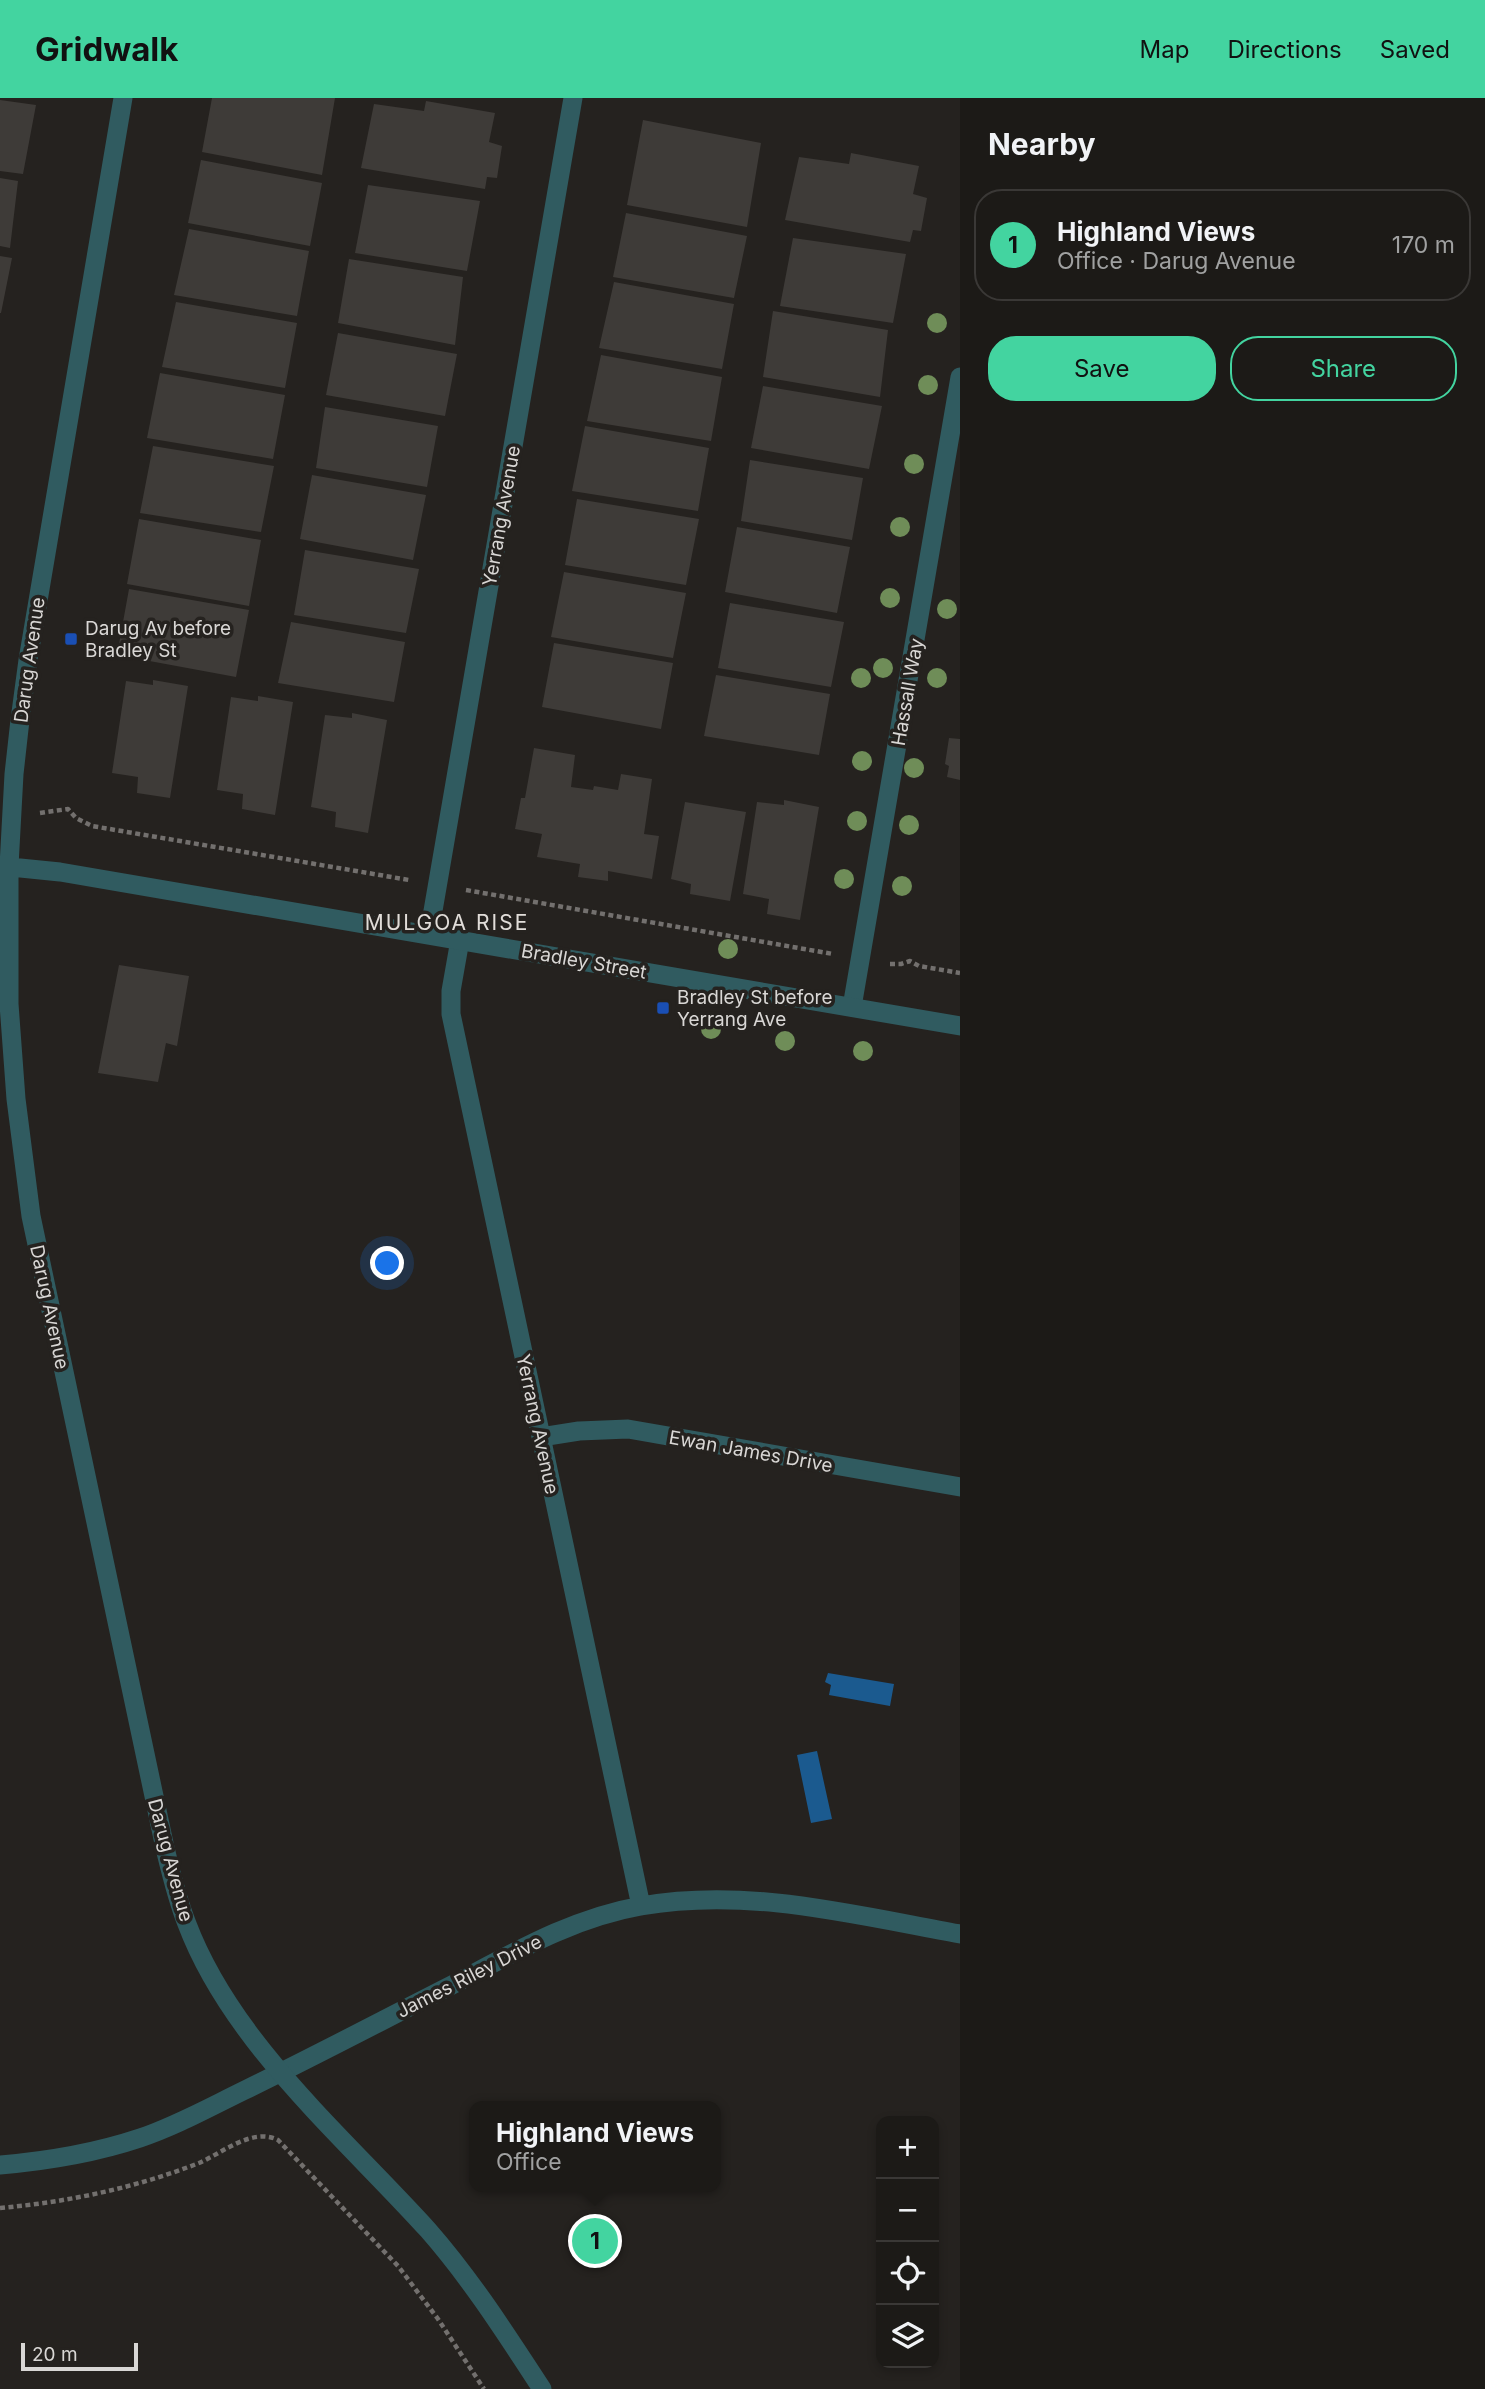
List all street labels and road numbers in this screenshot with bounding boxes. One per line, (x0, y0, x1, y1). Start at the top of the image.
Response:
street label: Yerrang Avenue (478, 444, 525, 588)
street label: Darug Avenue (9, 596, 50, 724)
street label: Hassall Way (887, 636, 928, 748)
street label: Bradley Street (519, 939, 648, 984)
street label: Darug Avenue (25, 1243, 74, 1371)
street label: Yerrang Avenue (511, 1352, 564, 1496)
street label: Ewan James Drive (667, 1426, 835, 1477)
street label: Darug Avenue (143, 1796, 198, 1924)
street label: James Riley Drive (393, 1930, 546, 2023)

